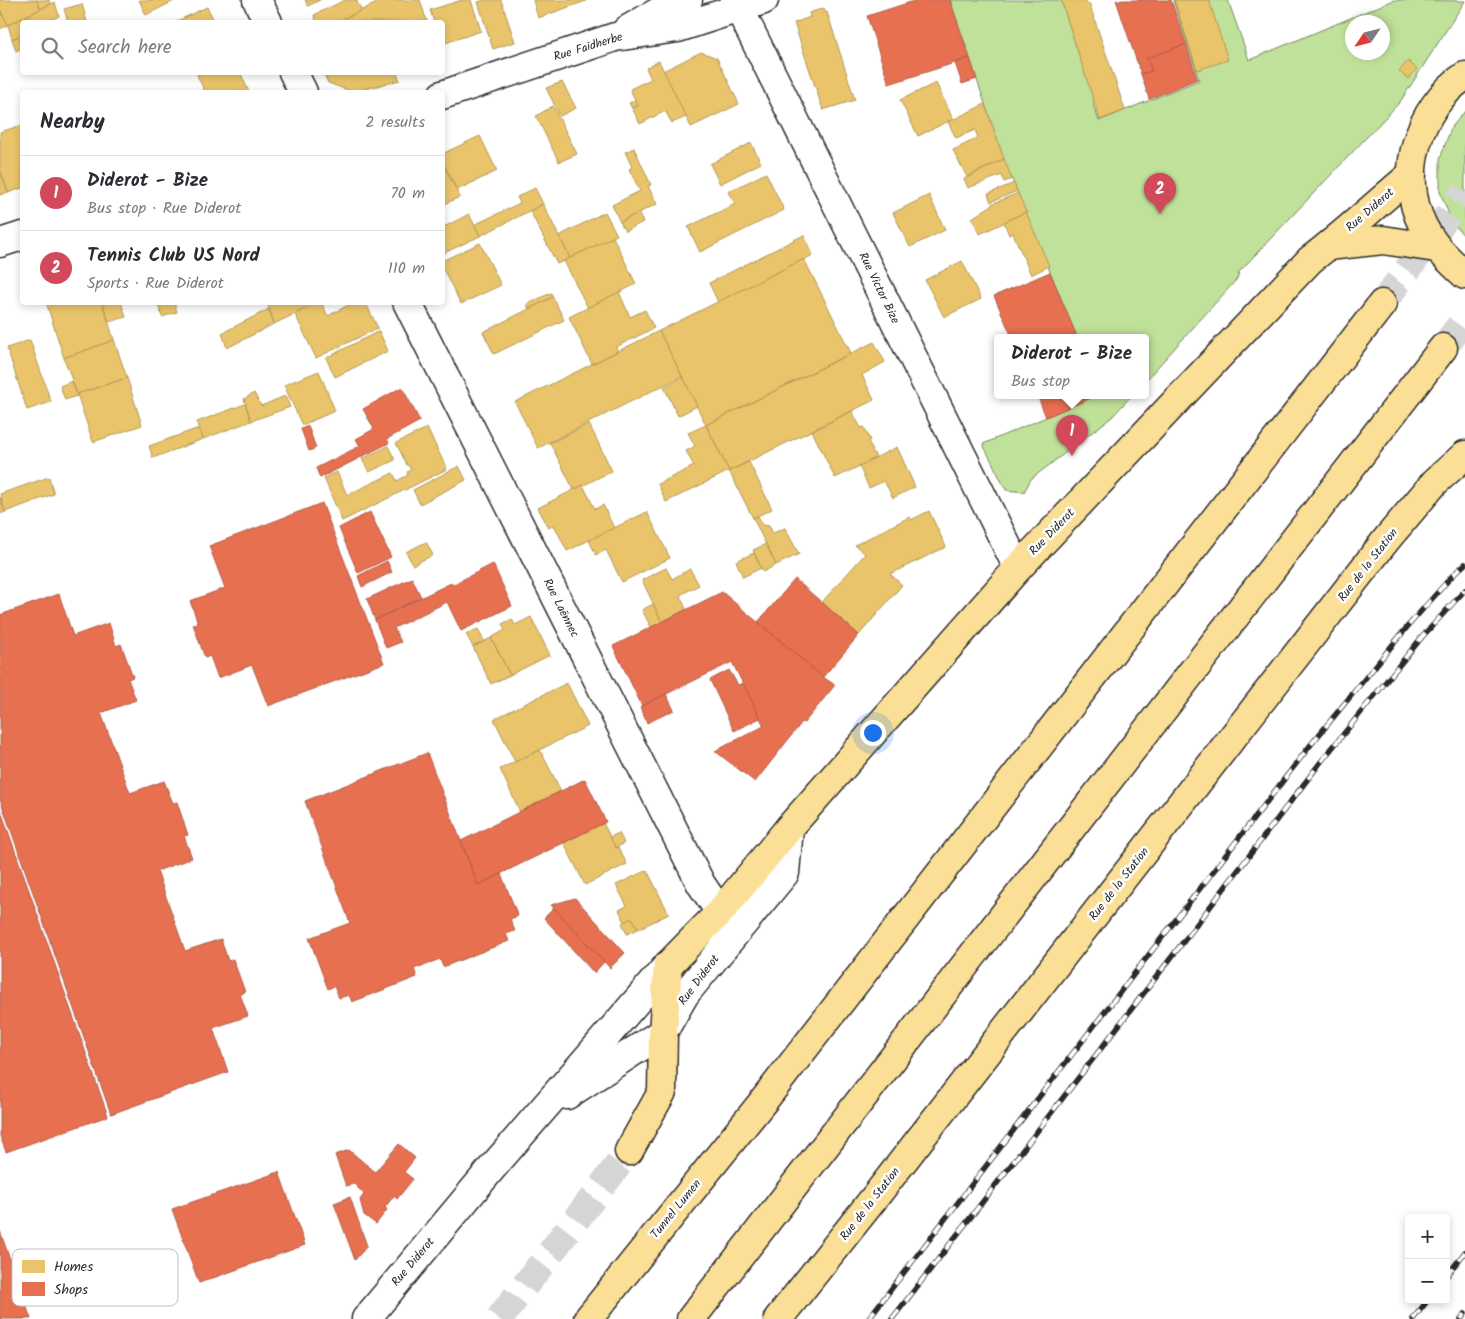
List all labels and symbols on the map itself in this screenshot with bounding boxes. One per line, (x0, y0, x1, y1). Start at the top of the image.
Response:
north arrow (1345, 15, 1390, 60)
street label: Rue Faidherbe (551, 27, 625, 67)
pin: 2 (1144, 173, 1176, 214)
street label: Rue Diderot (1341, 183, 1399, 237)
street label: Rue Victor Bize (853, 249, 905, 328)
pin: 1 (1056, 415, 1088, 456)
street label: Rue Diderot (1025, 504, 1080, 560)
street label: Rue de la Station (1333, 524, 1403, 606)
street label: Rue Laënnec (538, 575, 584, 641)
your location (860, 720, 886, 746)
street label: Rue de la Station (1084, 843, 1154, 925)
street label: Rue Diderot (674, 950, 725, 1009)
street label: Rue de la Station (835, 1163, 905, 1245)
street label: Tunnel Lumen (646, 1175, 706, 1243)
street label: Rue Diderot (387, 1233, 439, 1291)
legend (12, 1249, 178, 1306)
text: Homes (54, 1256, 93, 1278)
text: Shops (54, 1279, 88, 1301)

